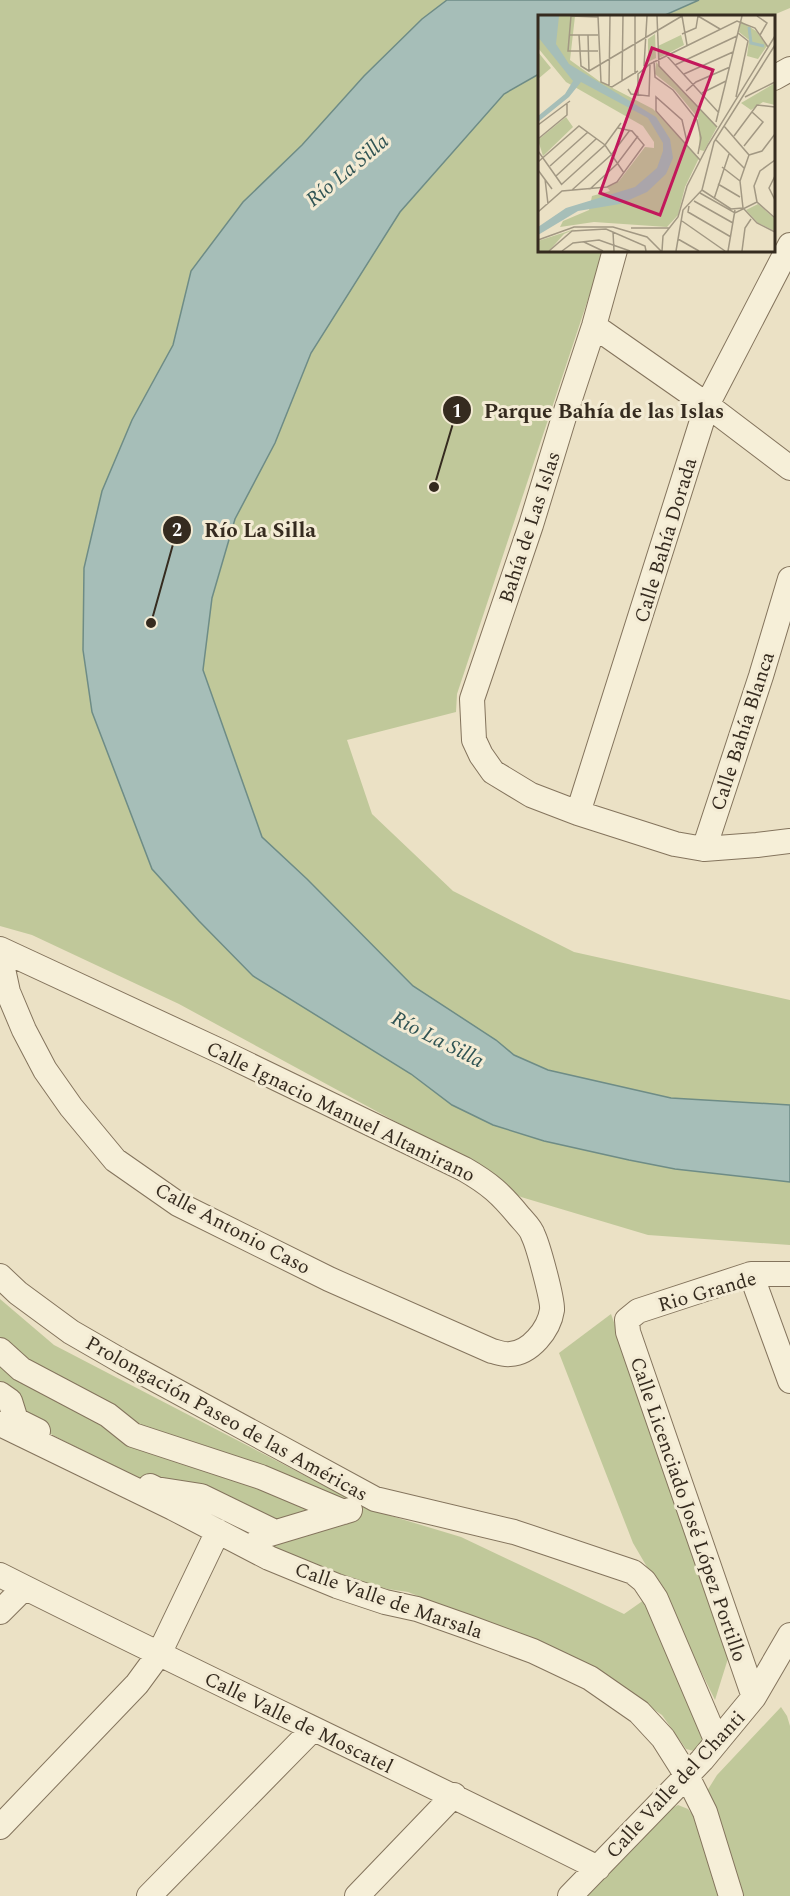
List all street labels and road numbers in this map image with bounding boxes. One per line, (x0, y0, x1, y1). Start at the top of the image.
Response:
street label: Bahía de Las Islas (491, 447, 569, 607)
street label: Calle Bahía Dorada (627, 454, 705, 627)
street label: Calle Bahía Blanca (703, 648, 783, 815)
street label: Calle Ignacio Manuel Altamirano (201, 1034, 480, 1190)
street label: Calle Antonio Caso (149, 1175, 316, 1283)
street label: Rio Grande (655, 1264, 760, 1320)
street label: Prolongación Paseo de las Américas (80, 1328, 373, 1509)
street label: Calle Licenciado José López Portillo (622, 1353, 754, 1666)
street label: Calle Valle de Marsala (291, 1555, 487, 1647)
street label: Calle Valle de Moscatel (199, 1664, 398, 1782)
street label: Calle Valle del Chanti (599, 1704, 753, 1866)

